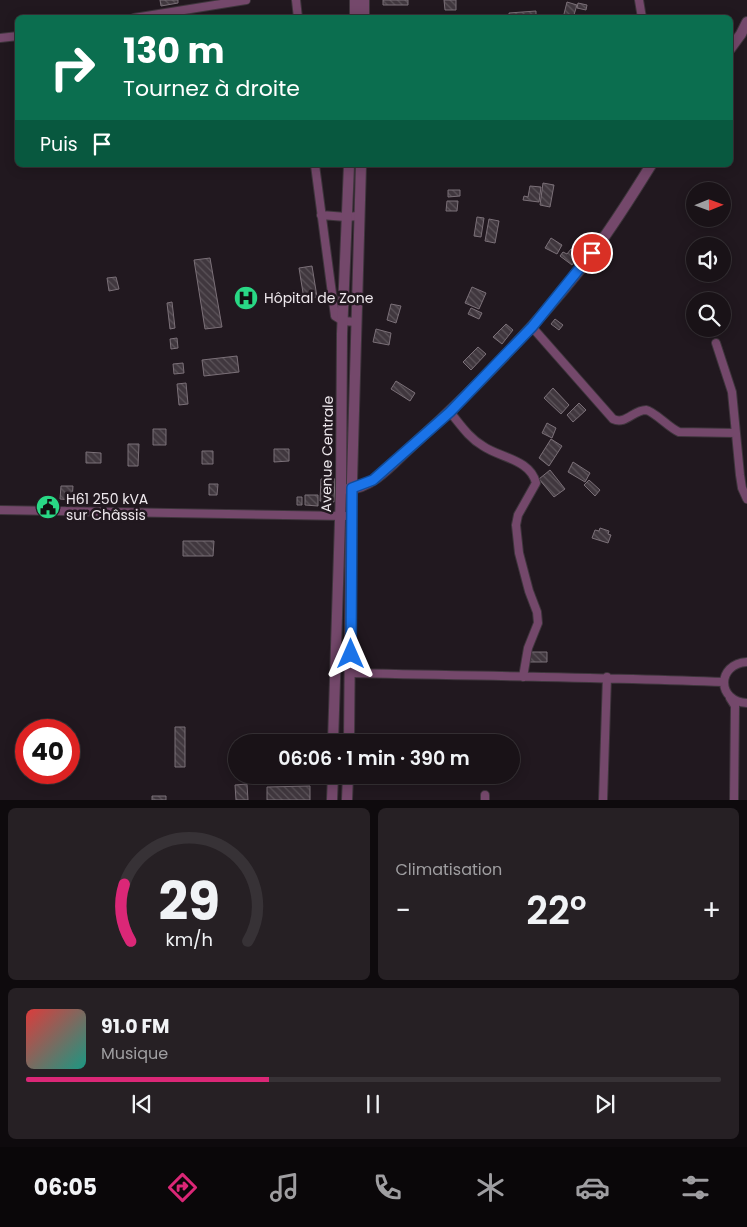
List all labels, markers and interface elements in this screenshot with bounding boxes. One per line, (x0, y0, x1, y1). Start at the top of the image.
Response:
text: 130 m (123, 26, 225, 75)
icon: right (40, 35, 105, 100)
text: Tournez à droite (123, 73, 300, 104)
icon: arrive (88, 130, 116, 158)
text: Puis (40, 131, 78, 158)
north arrow (686, 182, 731, 228)
map controls (686, 182, 731, 337)
pin (571, 232, 613, 274)
button: sound (686, 237, 731, 282)
icon: arrive (578, 239, 606, 267)
hospital icon: Hôpital de Zone (233, 285, 259, 311)
place label: Hôpital de Zone (264, 288, 374, 308)
button: search (686, 292, 731, 337)
street label: Avenue Centrale (316, 395, 338, 513)
place label: H61 250 kVA sur Châssis (66, 489, 148, 525)
public building icon: H61 250 kVA sur Châssis (35, 494, 61, 520)
position arrow (324, 627, 376, 679)
speed limit sign: 40 (15, 719, 80, 784)
text: 06:06 · 1 min · 390 m (278, 745, 470, 772)
text: Climatisation (396, 858, 502, 881)
text: 29 (158, 865, 220, 938)
text: 22° (526, 884, 587, 937)
text: − (396, 891, 411, 930)
text: + (702, 891, 721, 930)
text: km/h (165, 927, 213, 952)
text: 91.0 FM (101, 1013, 169, 1040)
text: Musique (101, 1042, 168, 1065)
icon: previous (128, 1090, 156, 1118)
icon: pause (359, 1090, 387, 1118)
icon: next (591, 1090, 619, 1118)
icon: directions (165, 1170, 200, 1205)
icon: music (267, 1170, 302, 1205)
icon: phone (370, 1170, 405, 1205)
icon: climate (473, 1170, 508, 1205)
icon: car (575, 1170, 610, 1205)
icon: filters (678, 1170, 713, 1205)
text: 06:05 (34, 1172, 97, 1203)

